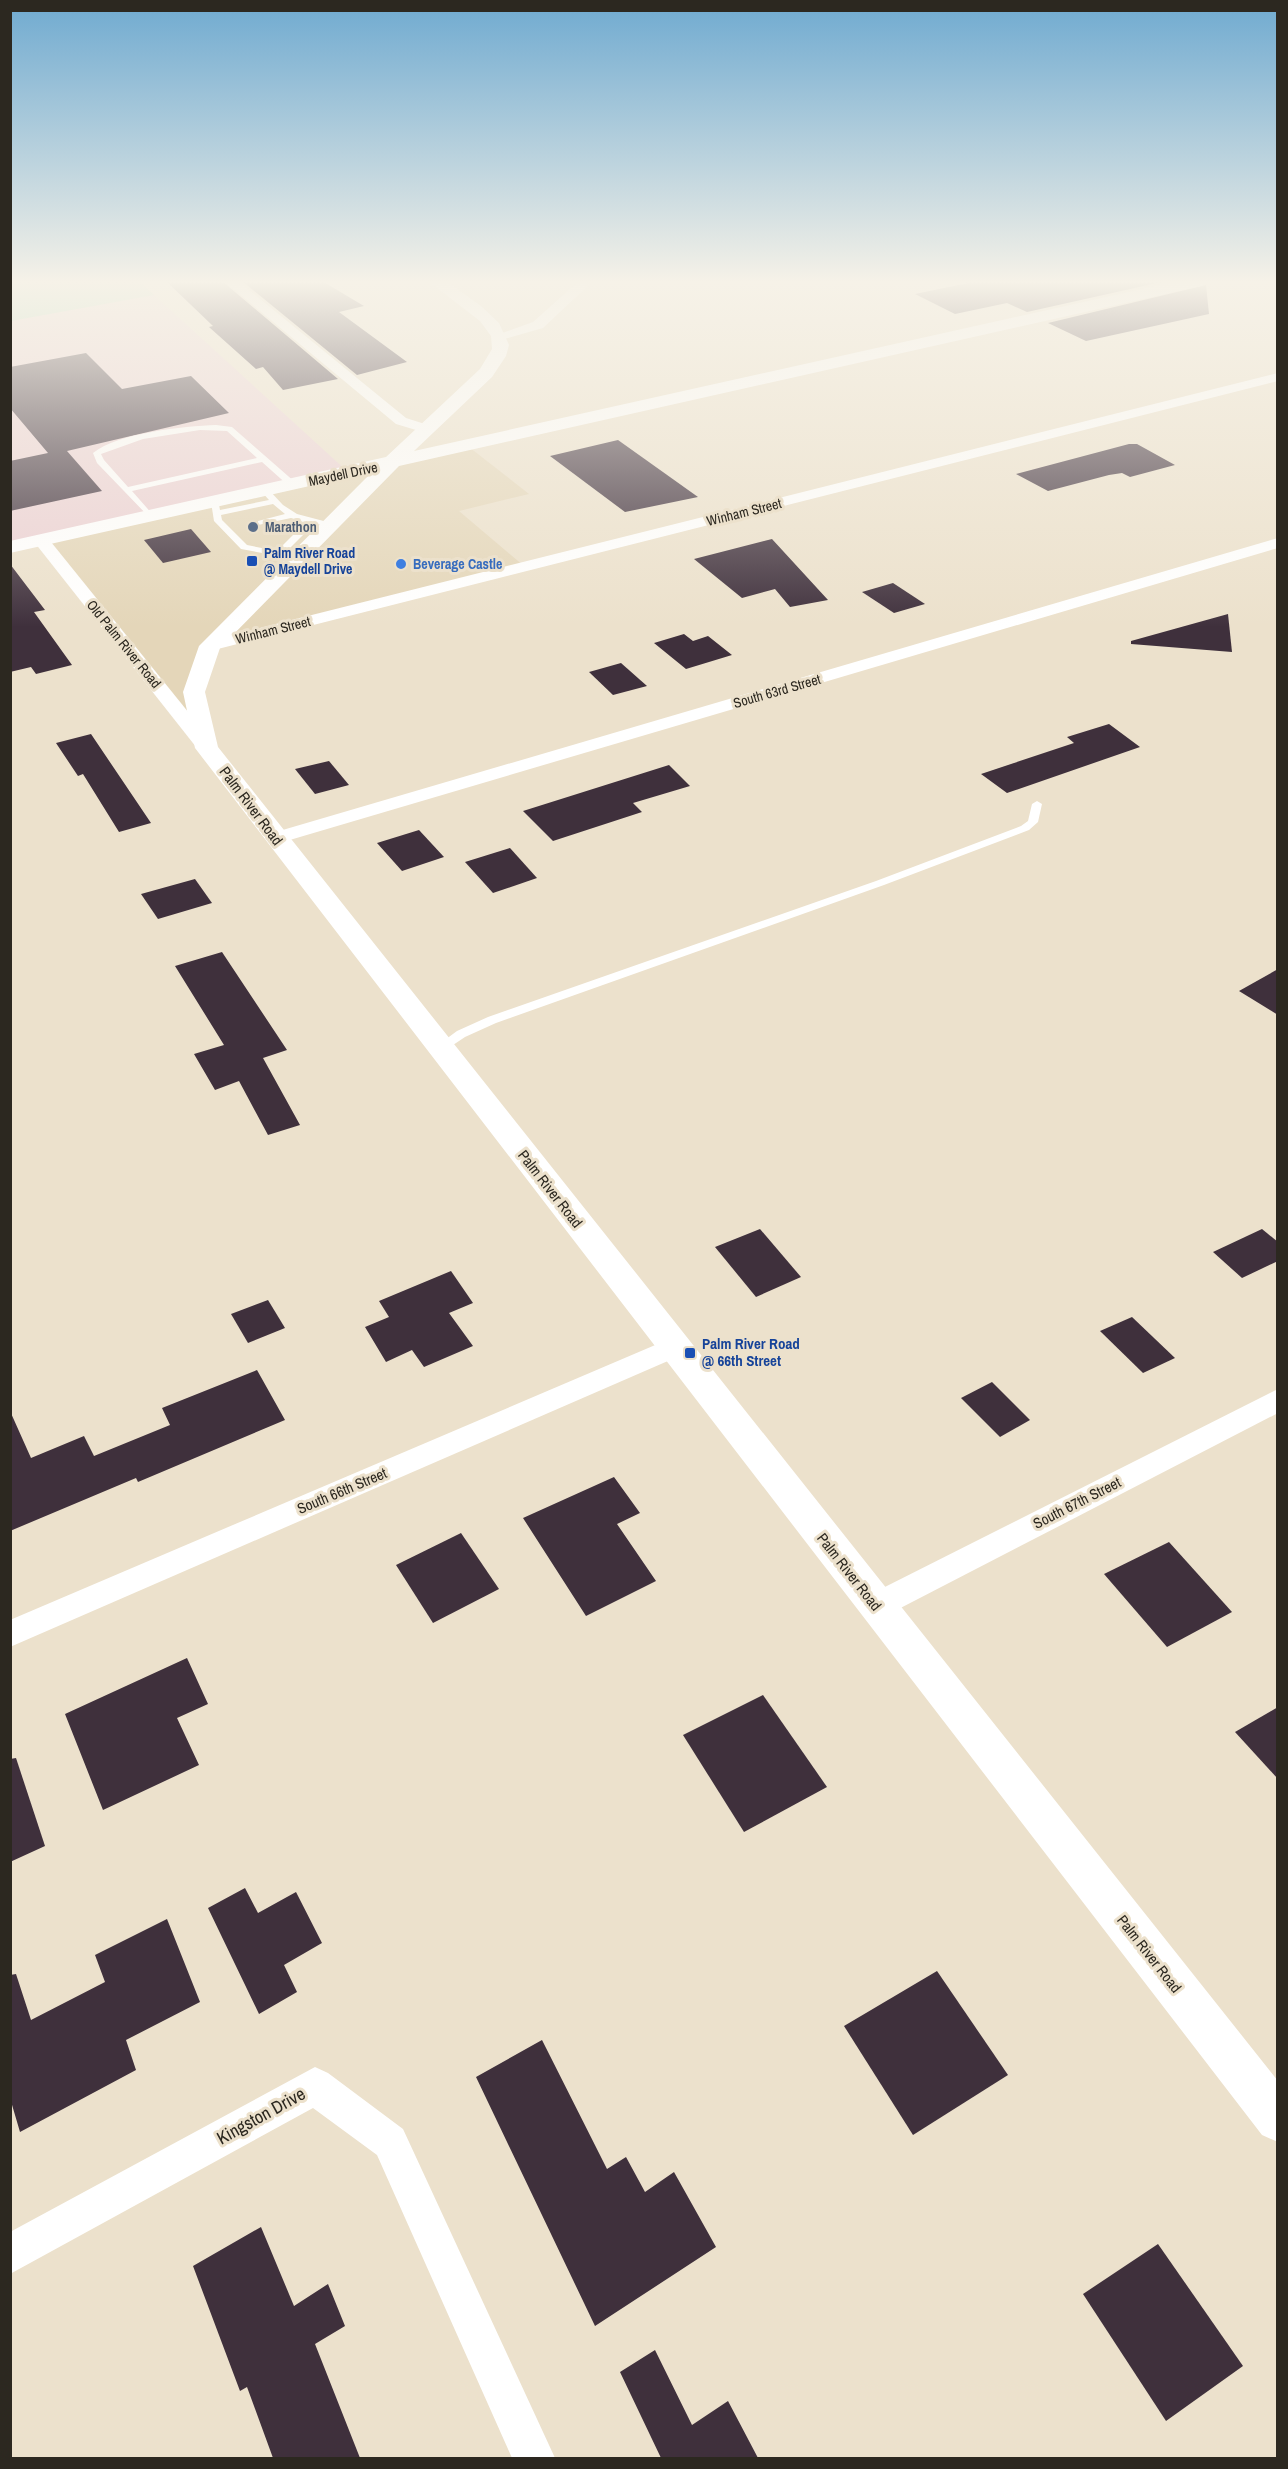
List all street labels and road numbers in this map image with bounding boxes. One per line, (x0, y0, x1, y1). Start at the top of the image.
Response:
street label: Maydell Drive (307, 458, 379, 490)
street label: Winham Street (705, 494, 783, 530)
street label: Old Palm River Road (83, 596, 165, 692)
street label: Winham Street (234, 612, 312, 648)
street label: South 63rd Street (731, 670, 823, 712)
street label: Palm River Road (215, 762, 288, 849)
street label: Palm River Road (513, 1145, 587, 1232)
street label: South 66th Street (294, 1462, 391, 1519)
street label: South 67th Street (1029, 1471, 1125, 1534)
street label: Palm River Road (812, 1528, 886, 1615)
street label: Palm River Road (1112, 1910, 1186, 1997)
street label: Kingston Drive (212, 2081, 310, 2150)

